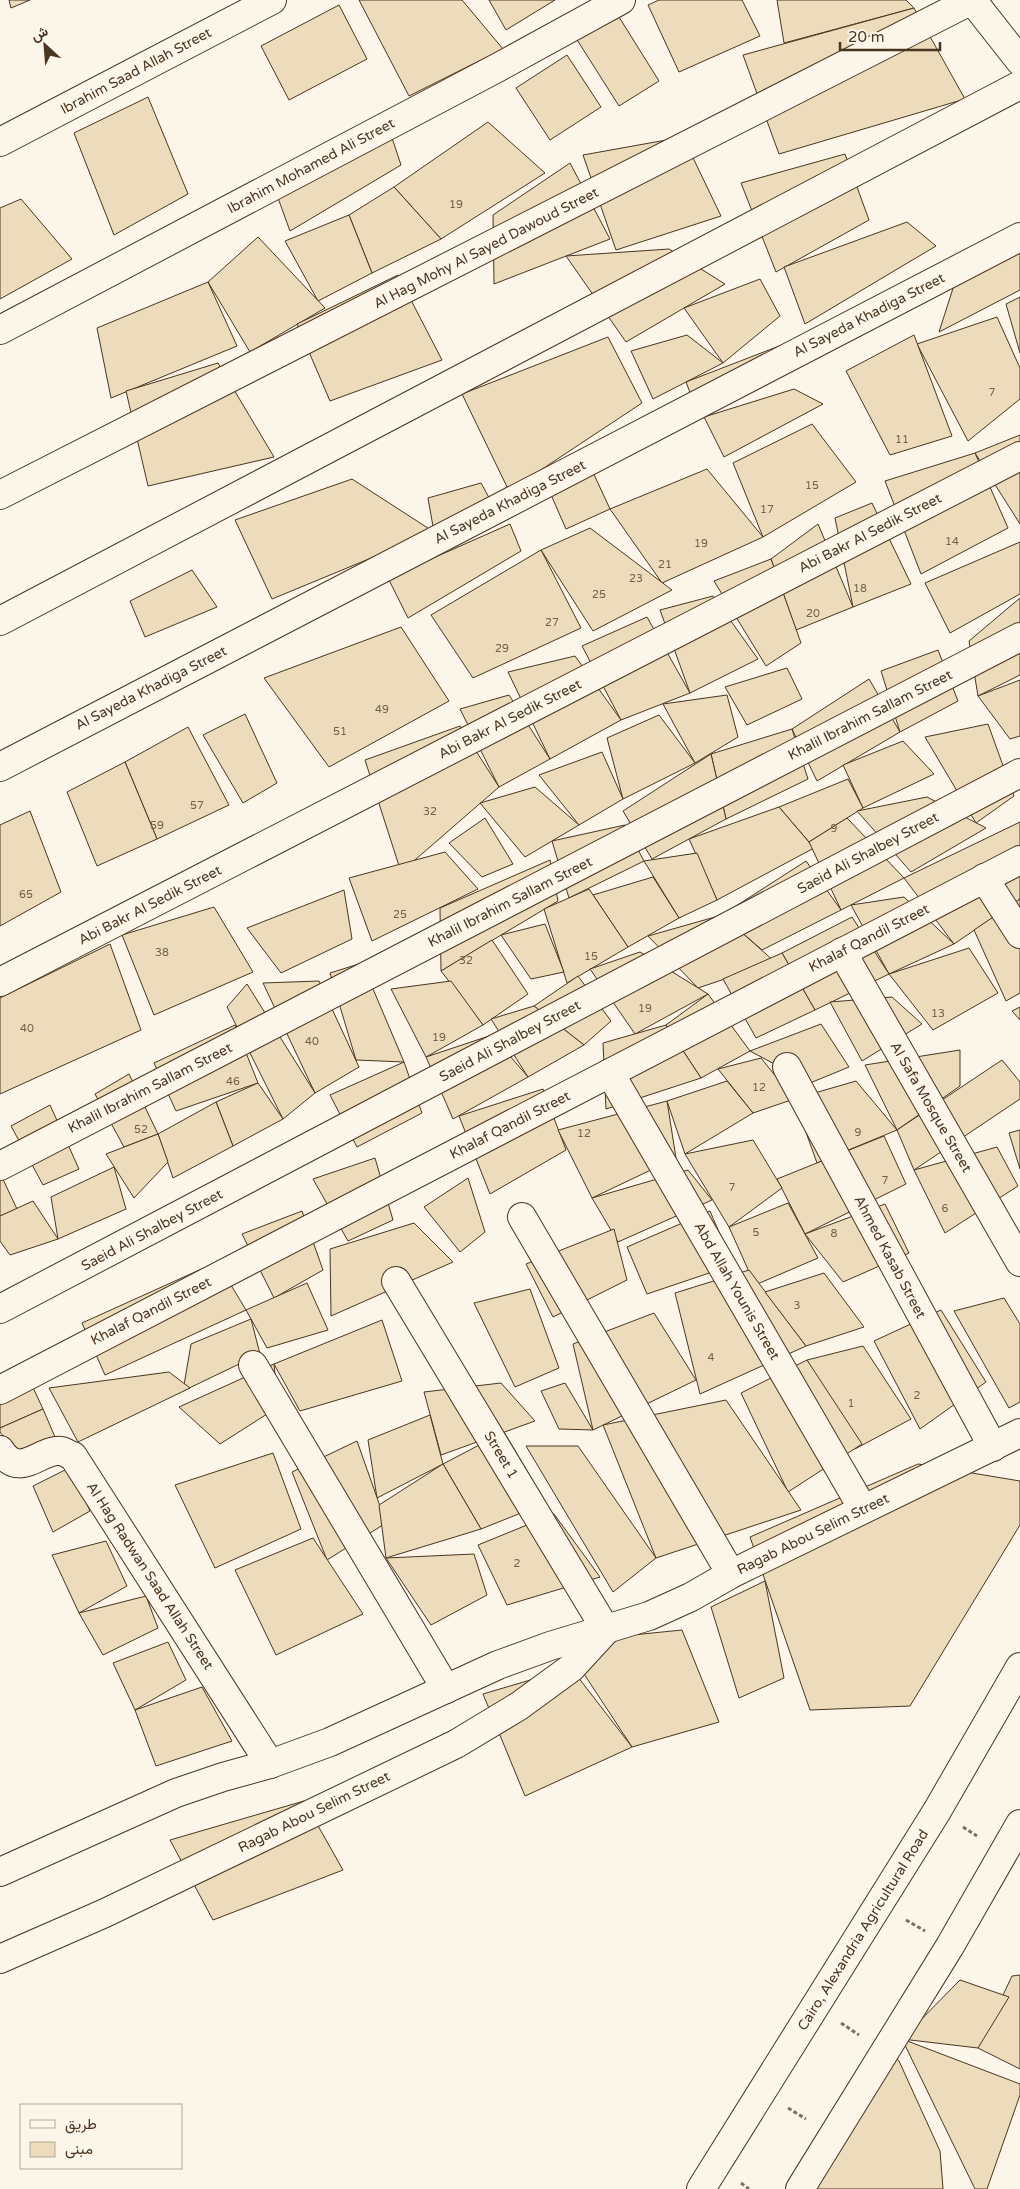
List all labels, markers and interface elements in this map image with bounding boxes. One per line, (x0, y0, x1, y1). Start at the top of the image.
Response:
north arrow (20, 20, 70, 70)
scale bar (840, 20, 940, 52)
text: ش (28, 22, 51, 45)
street label: Ibrahim Saad Allah Street (58, 24, 215, 118)
text: 20 m (848, 28, 885, 46)
street label: Ibrahim Mohamed Ali Street (225, 114, 398, 217)
street label: Al Hag Mohy Al Sayed Dawoud Street (371, 183, 602, 312)
house number: 19 (449, 198, 463, 211)
street label: Al Sayeda Khadiga Street (790, 269, 948, 361)
house number: 7 (989, 386, 996, 399)
house number: 11 (895, 433, 909, 446)
street label: Al Sayeda Khadiga Street (431, 456, 589, 548)
house number: 15 (805, 479, 819, 492)
street label: Abi Bakr Al Sedik Street (796, 489, 945, 576)
house number: 17 (760, 503, 774, 516)
house number: 14 (945, 535, 959, 548)
house number: 19 (694, 537, 708, 550)
house number: 21 (658, 558, 672, 571)
house number: 23 (629, 572, 643, 585)
house number: 18 (853, 582, 867, 595)
house number: 25 (592, 588, 606, 601)
house number: 20 (806, 607, 820, 620)
house number: 27 (545, 616, 559, 629)
street label: Al Sayeda Khadiga Street (72, 642, 230, 734)
house number: 29 (495, 642, 509, 655)
street label: Khalil Ibrahim Sallam Street (785, 666, 956, 764)
street label: Abi Bakr Al Sedik Street (436, 675, 585, 762)
house number: 49 (375, 703, 389, 716)
house number: 51 (333, 725, 347, 738)
house number: 57 (190, 799, 204, 812)
house number: 32 (423, 805, 437, 818)
street label: Saeid Ali Shalbey Street (794, 808, 942, 898)
house number: 59 (150, 819, 164, 832)
house number: 9 (831, 822, 838, 835)
street label: Khalil Ibrahim Sallam Street (425, 853, 596, 951)
street label: Abi Bakr Al Sedik Street (76, 861, 225, 948)
house number: 65 (19, 888, 33, 901)
street label: Khalaf Qandil Street (806, 900, 933, 976)
house number: 25 (393, 908, 407, 921)
house number: 38 (155, 946, 169, 959)
house number: 15 (584, 950, 598, 963)
house number: 32 (459, 954, 473, 967)
street label: Saeid Ali Shalbey Street (436, 996, 584, 1086)
house number: 19 (638, 1002, 652, 1015)
house number: 13 (931, 1007, 945, 1020)
house number: 40 (20, 1022, 34, 1035)
house number: 19 (432, 1031, 446, 1044)
house number: 40 (305, 1035, 319, 1048)
street label: Khalil Ibrahim Sallam Street (65, 1039, 236, 1137)
street label: Al Safa Mosque Street (887, 1039, 976, 1176)
house number: 46 (226, 1075, 240, 1088)
house number: 12 (752, 1081, 766, 1094)
street label: Khalaf Qandil Street (447, 1087, 574, 1163)
house number: 52 (134, 1123, 148, 1136)
house number: 9 (855, 1126, 862, 1139)
house number: 12 (577, 1127, 591, 1140)
house number: 7 (882, 1174, 889, 1187)
house number: 7 (729, 1181, 736, 1194)
street label: Saeid Ali Shalbey Street (78, 1185, 226, 1275)
street label: Ahmed Kasab Street (850, 1193, 930, 1322)
house number: 6 (942, 1202, 949, 1215)
street label: Abd Allah Younis Street (691, 1219, 784, 1364)
house number: 5 (753, 1226, 760, 1239)
house number: 8 (831, 1227, 838, 1240)
street label: Khalaf Qandil Street (88, 1273, 215, 1349)
house number: 3 (794, 1299, 801, 1312)
house number: 4 (708, 1351, 715, 1364)
house number: 2 (914, 1389, 921, 1402)
house number: 1 (848, 1397, 854, 1410)
street label: Street 1 (480, 1428, 522, 1482)
street label: Al Hag Radwan Saad Allah Street (83, 1479, 217, 1674)
street label: Ragab Abou Selim Street (734, 1489, 892, 1578)
house number: 2 (514, 1557, 521, 1570)
street label: Ragab Abou Selim Street (235, 1767, 393, 1856)
street label: Cairo, Alexandria Agricultural Road (794, 1826, 932, 2034)
legend (20, 2104, 182, 2169)
text: طريق (65, 2115, 97, 2134)
text: مبنى (65, 2140, 93, 2159)

